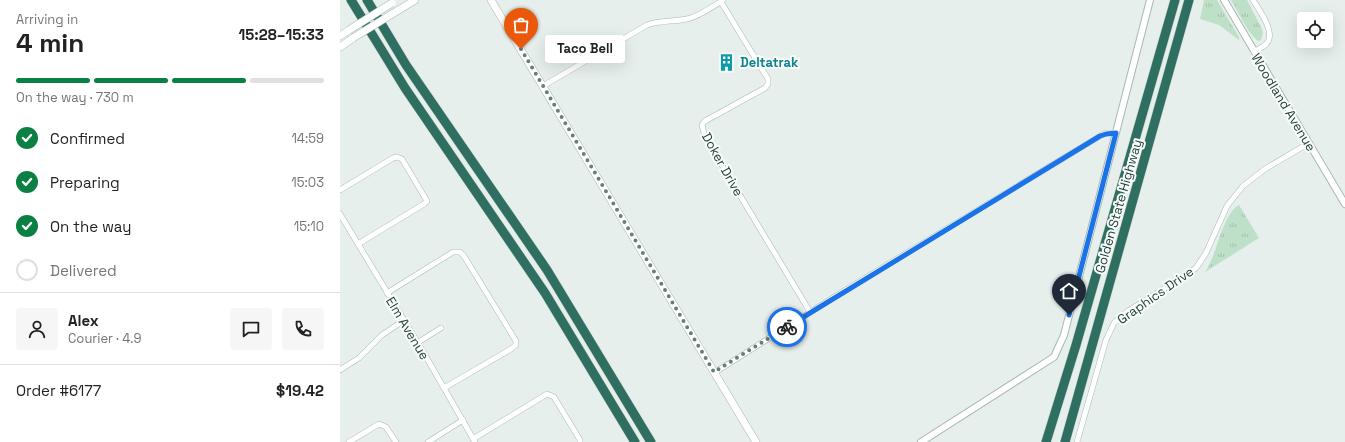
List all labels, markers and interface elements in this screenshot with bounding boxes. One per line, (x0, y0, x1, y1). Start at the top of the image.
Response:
pin (504, 8, 538, 49)
text: Arriving in (16, 11, 78, 28)
map controls (1297, 12, 1333, 48)
button: locate (1297, 12, 1333, 48)
icon: bag (510, 14, 532, 36)
text: 15:28–15:33 (239, 25, 324, 44)
text: 4 min (16, 26, 84, 60)
callout: Taco Bell (545, 35, 625, 63)
text: Taco Bell (557, 40, 613, 57)
street label: Woodland Avenue (1248, 50, 1320, 155)
building icon: Deltatrak (717, 52, 737, 72)
place label: Deltatrak (740, 54, 799, 71)
text: On the way · 730 m (16, 89, 134, 106)
icon: check (16, 127, 38, 149)
text: Confirmed (50, 129, 125, 148)
street label: Doker Drive (698, 129, 747, 199)
text: 14:59 (291, 130, 324, 147)
street label: Golden State Highway (1091, 137, 1146, 275)
icon: check (16, 171, 38, 193)
text: Preparing (50, 173, 120, 192)
text: 15:03 (291, 174, 324, 191)
icon: check (16, 215, 38, 237)
text: On the way (50, 217, 131, 236)
text: 15:10 (294, 218, 324, 235)
text: Delivered (50, 261, 117, 280)
street label: Graphics Drive (1114, 263, 1197, 328)
pin (1052, 274, 1086, 315)
icon: home (1058, 280, 1080, 302)
street label: Elm Avenue (382, 294, 433, 363)
courier (767, 307, 807, 347)
button: person (16, 308, 58, 350)
button: chat (230, 308, 272, 350)
button: phone (282, 308, 324, 350)
text: Alex (68, 311, 99, 330)
icon: bike (776, 316, 798, 338)
text: Courier · 4.9 (68, 330, 142, 347)
text: Order #6177 (16, 381, 101, 400)
text: $19.42 (276, 381, 324, 400)

